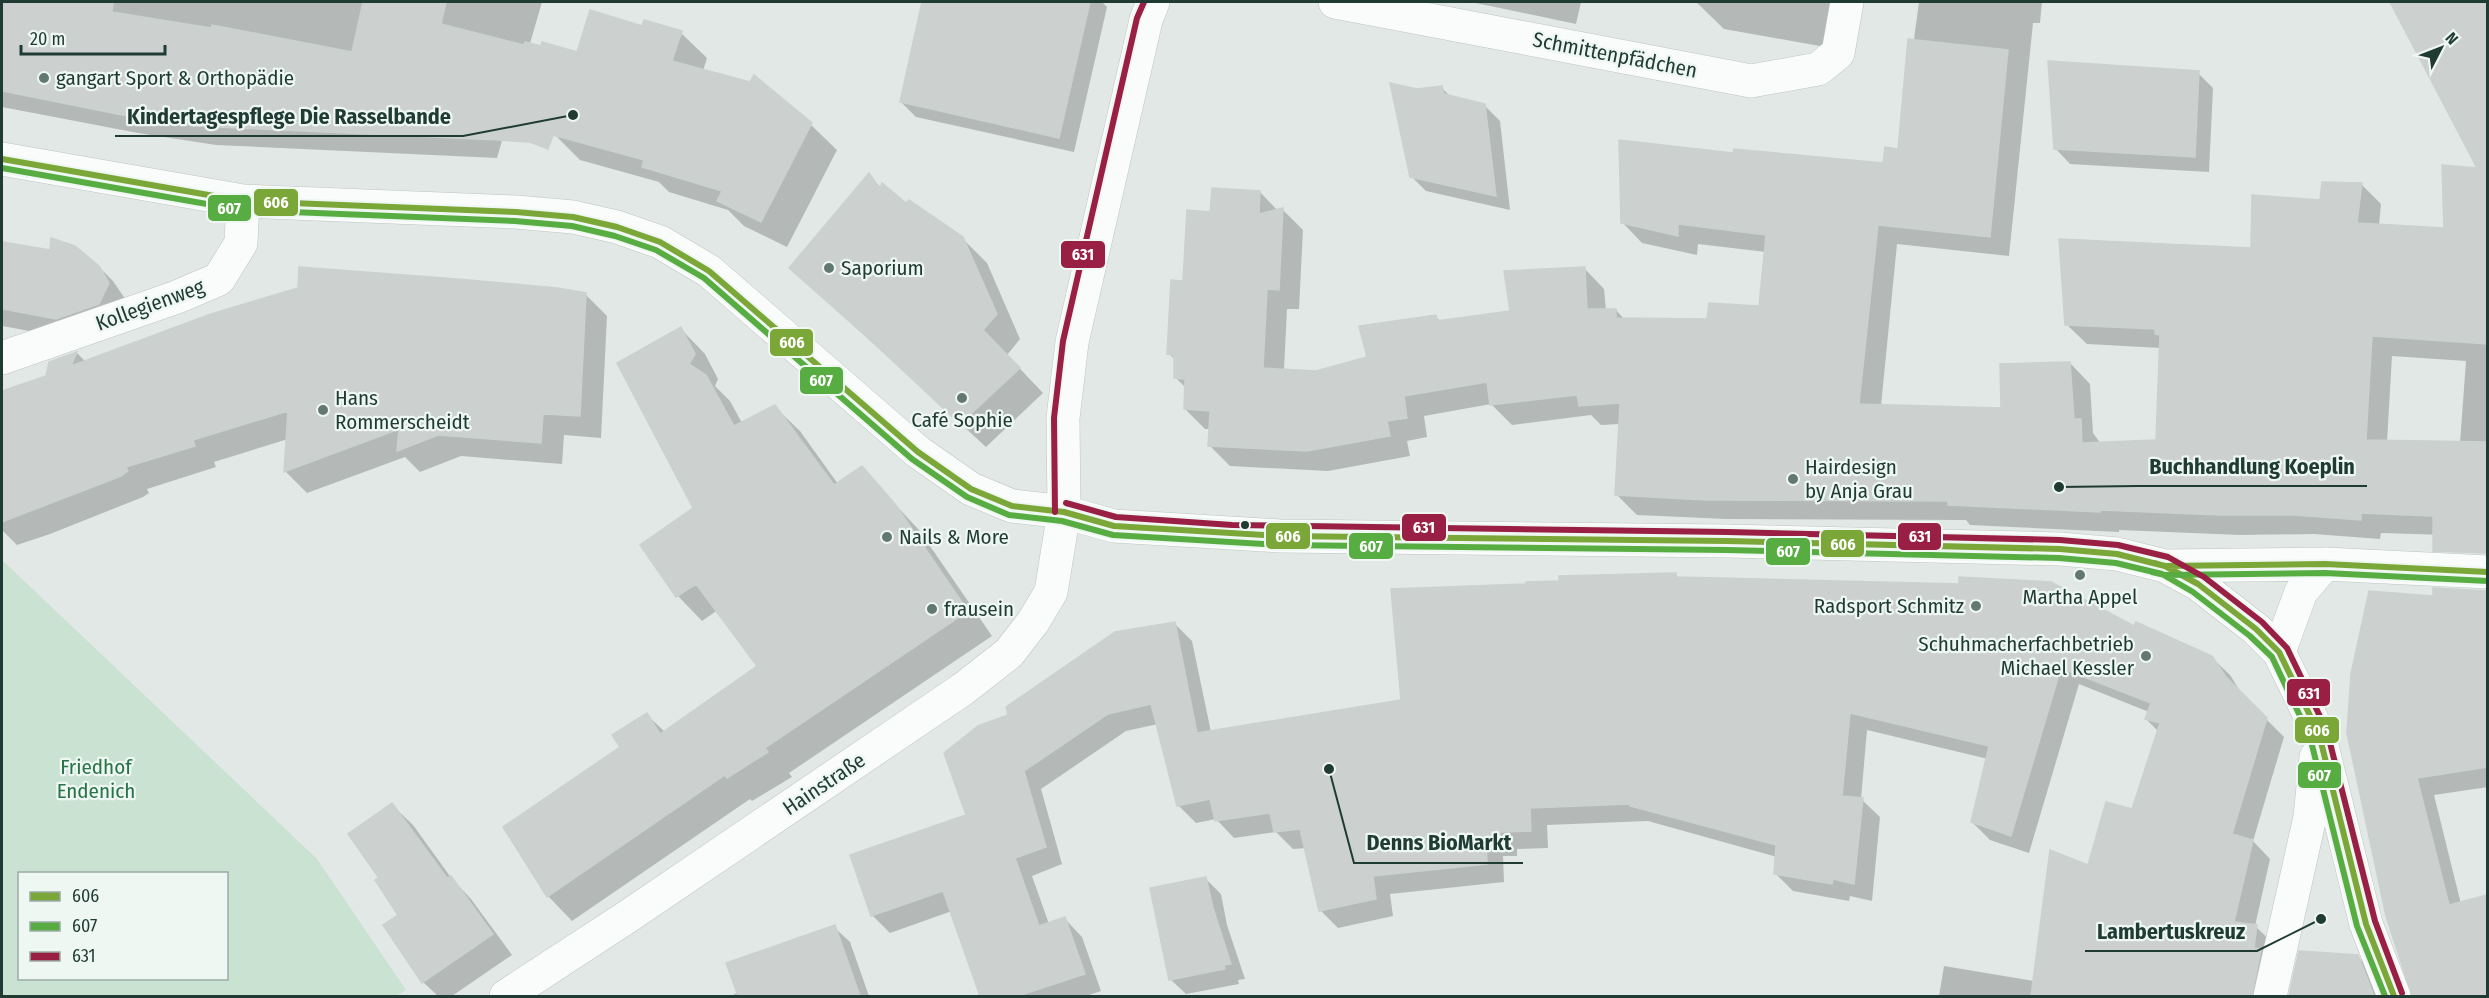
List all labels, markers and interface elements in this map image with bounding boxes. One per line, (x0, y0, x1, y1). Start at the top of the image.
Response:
scale bar (21, 18, 165, 56)
north arrow (2411, 18, 2471, 78)
street label: Schmittenpfädchen (1531, 26, 1699, 84)
text: 20 m (30, 28, 65, 50)
text: N (2442, 28, 2462, 48)
place label: gangart Sport & Orthopädie (56, 65, 294, 91)
marker: gangart Sport & Orthopädie (37, 71, 51, 85)
callout: Kindertagespflege Die Rasselbande (115, 96, 463, 136)
text: Kindertagespflege Die Rasselbande (127, 103, 451, 130)
line badge: 606 (253, 188, 299, 217)
text: 606 (263, 193, 289, 212)
line badge: 607 (207, 194, 252, 222)
text: 607 (217, 199, 241, 218)
line badge: 631 (1060, 240, 1106, 269)
text: 631 (1072, 245, 1094, 264)
place label: Saporium (841, 255, 924, 281)
marker: Saporium (822, 261, 836, 275)
street label: Kollegienweg (92, 273, 208, 337)
line badge: 606 (769, 328, 814, 357)
text: 606 (779, 333, 805, 352)
line badge: 607 (799, 366, 844, 395)
text: 607 (809, 371, 833, 390)
place label: Hans Rommerscheidt (335, 385, 470, 435)
marker: Café Sophie (955, 391, 969, 405)
marker: Hans Rommerscheidt (316, 403, 330, 417)
place label: Café Sophie (911, 407, 1013, 433)
callout: Buchhandlung Koeplin (2137, 446, 2367, 486)
text: Buchhandlung Koeplin (2149, 453, 2355, 480)
place label: Hairdesign by Anja Grau (1805, 454, 1913, 504)
marker: Hairdesign by Anja Grau (1786, 472, 1800, 486)
line badge: 631 (1401, 513, 1447, 542)
text: 631 (1413, 518, 1435, 537)
unlabelled marker (1239, 519, 1251, 531)
line badge: 606 (1265, 522, 1311, 550)
line badge: 631 (1897, 522, 1942, 551)
place label: Nails & More (899, 524, 1009, 550)
text: 606 (1275, 527, 1301, 546)
text: 631 (1909, 527, 1931, 546)
line badge: 606 (1820, 529, 1865, 558)
marker: Nails & More (880, 530, 894, 544)
line badge: 607 (1348, 532, 1394, 560)
text: 606 (1830, 535, 1856, 554)
text: 607 (1359, 537, 1383, 556)
line badge: 607 (1765, 537, 1811, 566)
text: 607 (1776, 542, 1800, 561)
marker: Martha Appel (2073, 568, 2087, 582)
place label: Martha Appel (2022, 584, 2138, 610)
place label: Radsport Schmitz (1814, 593, 1964, 619)
place label: frausein (944, 596, 1014, 622)
marker: Radsport Schmitz (1969, 599, 1983, 613)
marker: frausein (925, 602, 939, 616)
place label: Schuhmacherfachbetrieb Michael Kessler (1918, 631, 2135, 681)
marker: Schuhmacherfachbetrieb Michael Kessler (2139, 649, 2153, 663)
line badge: 631 (2286, 678, 2331, 707)
text: 631 (2298, 684, 2320, 703)
line badge: 606 (2294, 716, 2340, 744)
text: 606 (2304, 721, 2330, 740)
street label: Hainstraße (778, 747, 870, 821)
park label: Friedhof Endenich (57, 754, 135, 804)
line badge: 607 (2297, 761, 2342, 789)
text: 607 (2307, 766, 2331, 785)
callout: Denns BioMarkt (1354, 823, 1523, 863)
text: Denns BioMarkt (1366, 829, 1512, 856)
legend (18, 872, 228, 980)
text: 606 (72, 885, 99, 907)
callout: Lambertuskreuz (2085, 911, 2257, 951)
text: 607 (72, 915, 97, 937)
text: Lambertuskreuz (2097, 918, 2245, 945)
text: 631 (72, 945, 96, 967)

